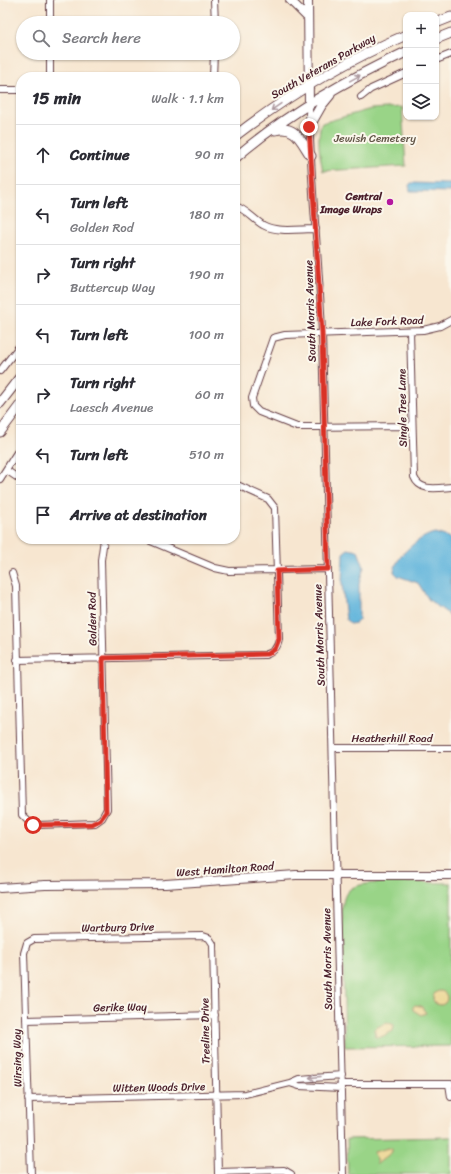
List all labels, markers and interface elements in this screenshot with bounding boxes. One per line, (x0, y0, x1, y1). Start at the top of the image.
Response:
map controls (403, 12, 439, 120)
button: + (403, 12, 439, 48)
search box (16, 16, 240, 60)
text: Search here (62, 25, 141, 51)
icon: search (30, 27, 52, 49)
street label: South Veterans Parkway (267, 28, 380, 104)
button: − (403, 48, 439, 84)
one-way arrow (349, 74, 361, 82)
text: 15 min (32, 83, 81, 113)
button: layers (403, 84, 439, 120)
text: Walk · 1.1 km (151, 87, 224, 110)
one-way arrow (270, 103, 281, 111)
route end (300, 118, 318, 136)
park label: Jewish Cemetery (333, 129, 416, 148)
text: Continue (70, 142, 130, 168)
text: 90 m (194, 143, 224, 166)
icon: ahead (32, 144, 54, 166)
place label: Central Image Wraps (319, 187, 383, 219)
text: Turn left (70, 190, 128, 216)
marker: Central Image Wraps (385, 197, 395, 207)
text: 180 m (189, 203, 224, 226)
icon: left (32, 204, 54, 226)
text: Golden Rod (70, 216, 134, 239)
text: Turn right (70, 250, 135, 276)
street label: South Morris Avenue (299, 259, 322, 362)
text: 190 m (189, 263, 224, 286)
icon: right (32, 264, 54, 286)
text: Buttercup Way (70, 276, 155, 299)
street label: Lake Fork Road (350, 311, 425, 332)
text: Turn left (70, 322, 128, 348)
text: 100 m (189, 323, 224, 346)
icon: left (32, 324, 54, 346)
street label: Single Tree Lane (392, 368, 413, 447)
text: Turn right (70, 370, 135, 396)
text: 60 m (195, 383, 224, 406)
icon: right (32, 384, 54, 406)
text: Laesch Avenue (70, 396, 153, 419)
text: Turn left (70, 442, 128, 468)
text: 510 m (189, 443, 224, 466)
icon: left (32, 444, 54, 466)
text: Arrive at destination (70, 502, 207, 528)
icon: arrive (32, 504, 54, 526)
street label: South Morris Avenue (308, 583, 331, 686)
street label: Golden Rod (83, 591, 102, 646)
street label: Heatherhill Road (352, 729, 434, 748)
route start (24, 816, 42, 834)
street label: West Hamilton Road (176, 857, 276, 882)
street label: South Morris Avenue (317, 907, 338, 1010)
street label: Wartburg Drive (81, 917, 155, 938)
street label: Treeline Drive (195, 997, 216, 1064)
street label: Gerike Way (93, 998, 147, 1017)
street label: Wirsing Way (7, 1028, 28, 1087)
one-way arrow (309, 1073, 322, 1080)
street label: Witten Woods Drive (113, 1077, 206, 1098)

